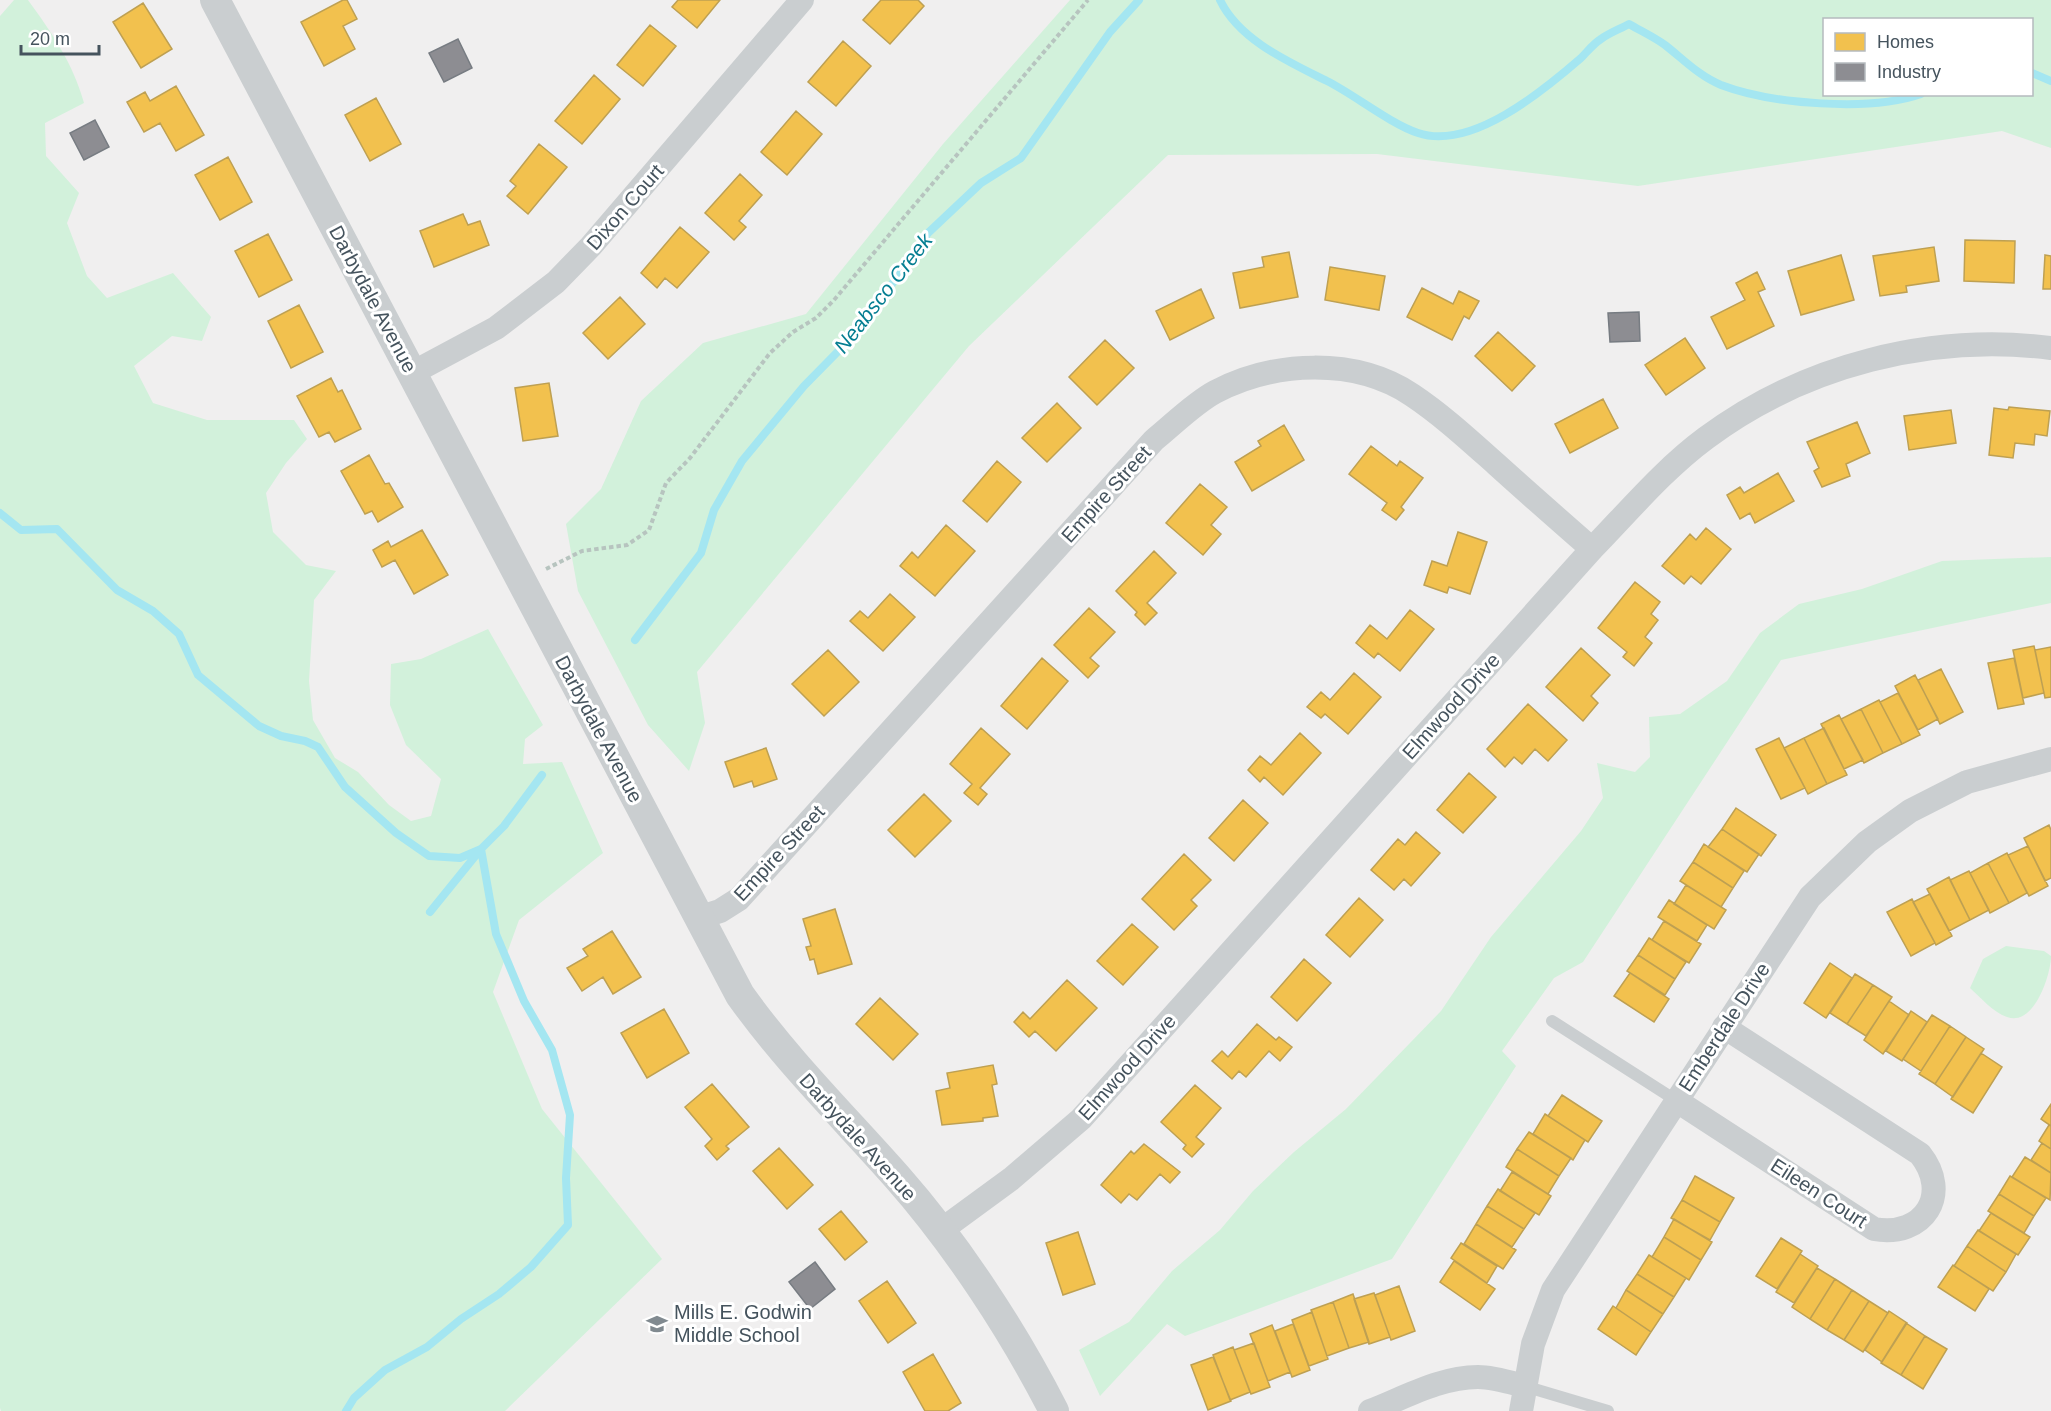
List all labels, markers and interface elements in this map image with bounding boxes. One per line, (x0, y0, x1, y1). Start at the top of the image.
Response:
scale bar (21, 18, 99, 56)
legend (1823, 18, 2033, 96)
text: 20 m (30, 29, 70, 49)
text: Homes (1877, 32, 1934, 52)
text: Industry (1877, 62, 1941, 82)
street label: Dixon Court (582, 160, 668, 254)
street label: Darbydale Avenue (325, 222, 421, 376)
water label: Neabsco Creek (829, 228, 938, 357)
street label: Empire Street (1057, 441, 1155, 547)
street label: Elmwood Drive (1398, 649, 1504, 763)
street label: Darbydale Avenue (551, 652, 647, 806)
street label: Empire Street (729, 800, 829, 905)
street label: Emberdale Drive (1674, 959, 1774, 1095)
street label: Elmwood Drive (1074, 1010, 1180, 1124)
street label: Darbydale Avenue (795, 1069, 921, 1205)
street label: Eileen Court (1767, 1154, 1872, 1232)
place label: Mills E. Godwin Middle School (674, 1301, 812, 1346)
school or university icon: Mills E. Godwin Middle School (645, 1312, 669, 1336)

